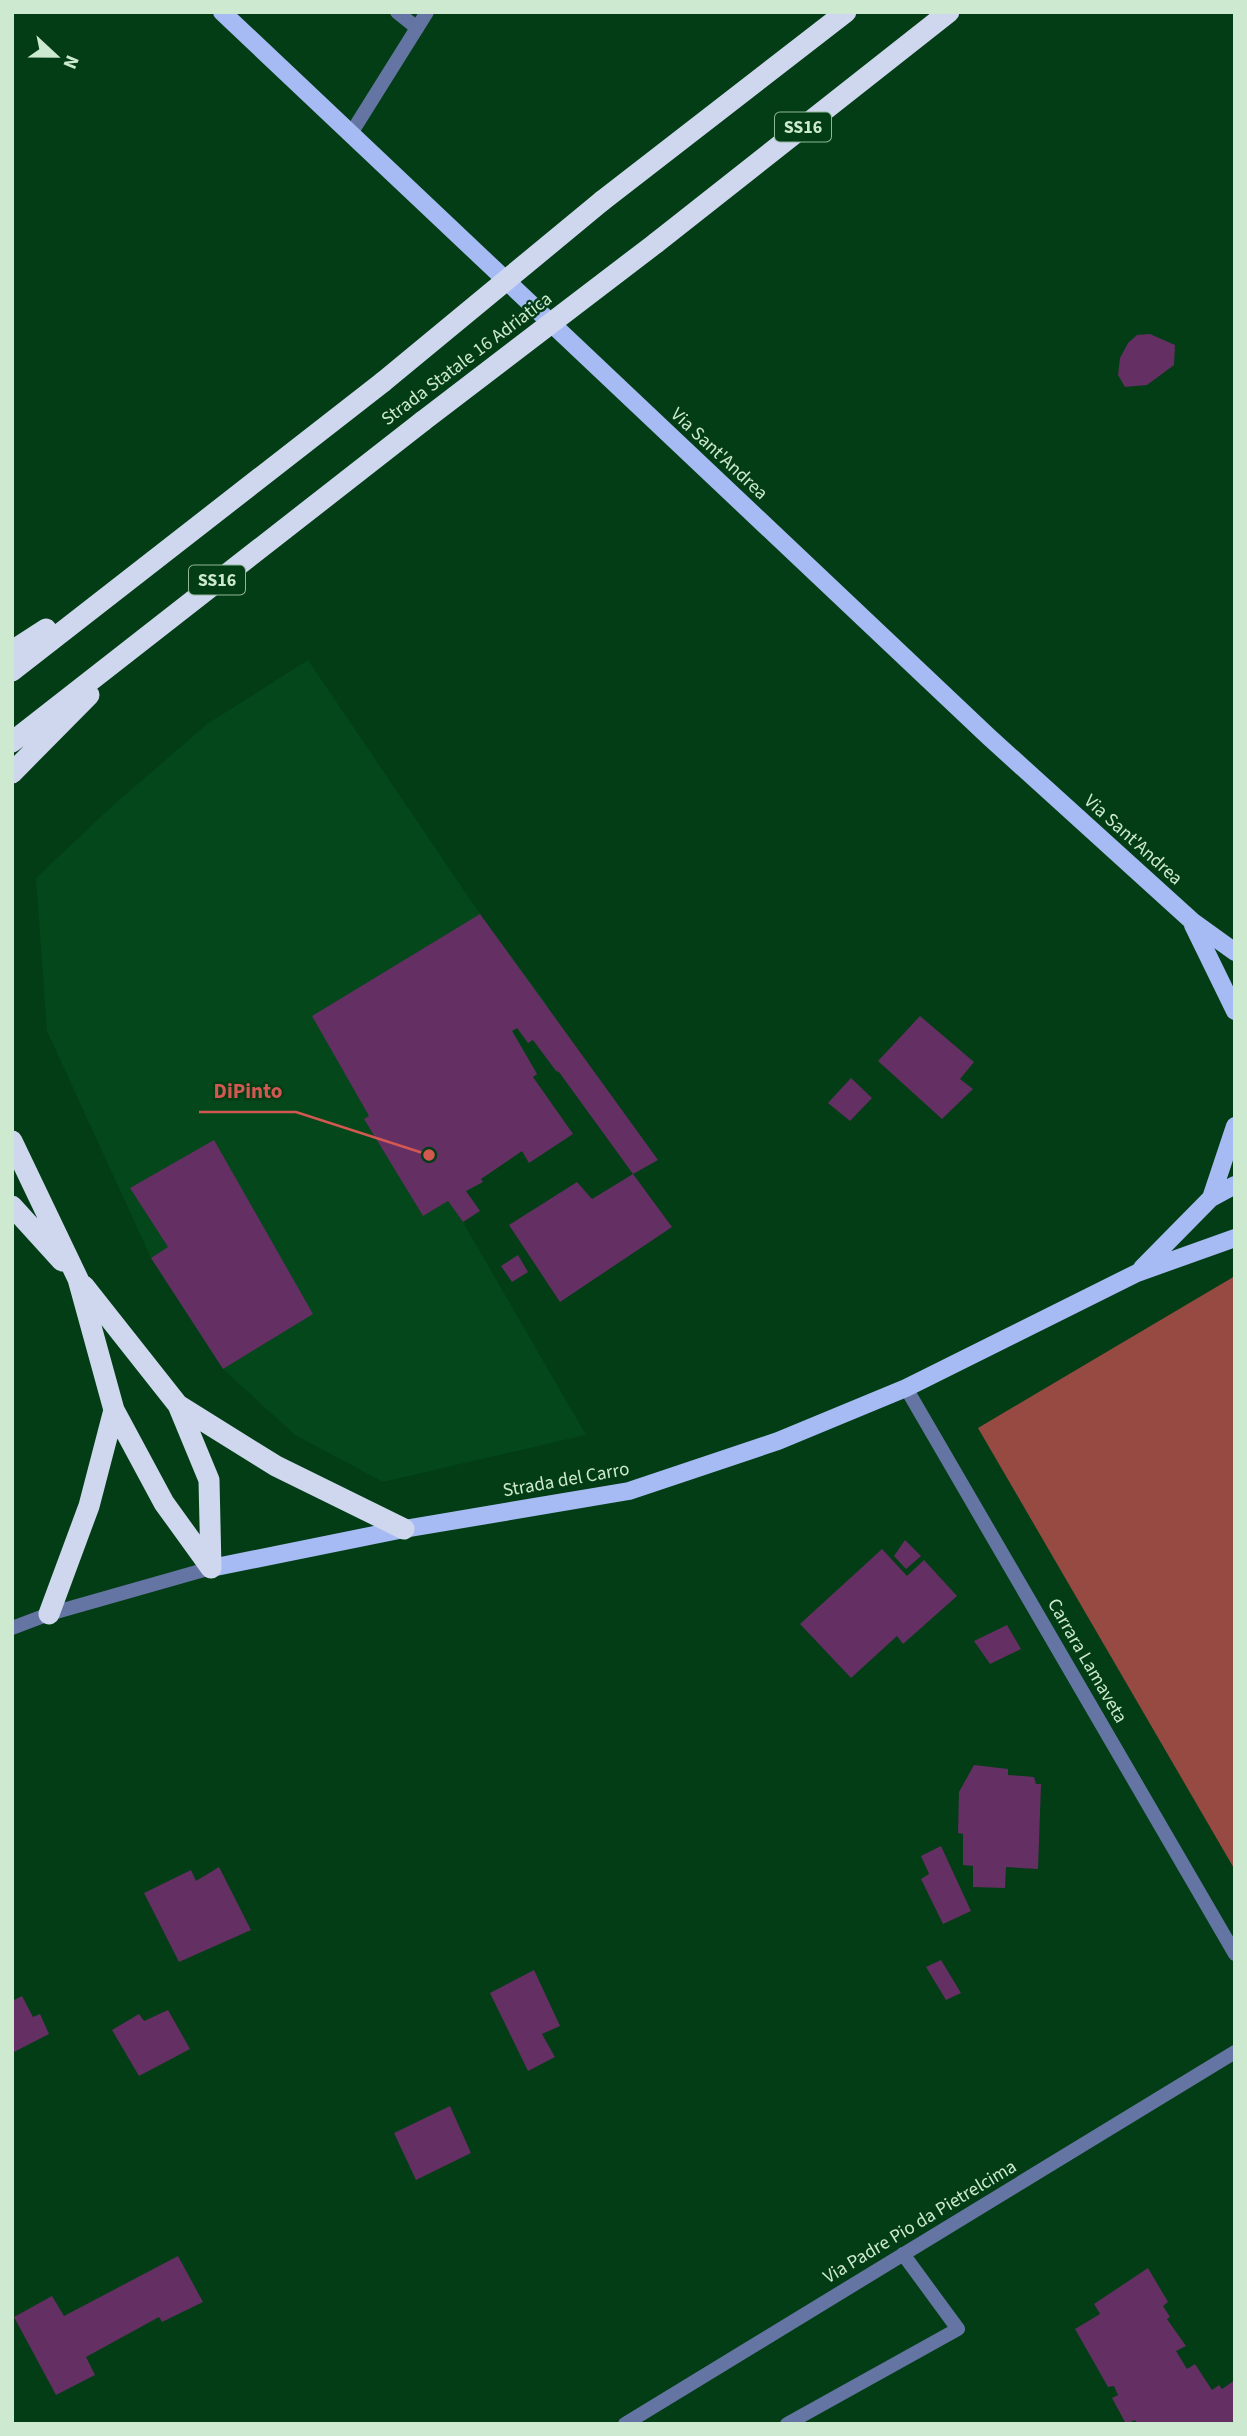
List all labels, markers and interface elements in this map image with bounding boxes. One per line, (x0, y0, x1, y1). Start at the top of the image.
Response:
north arrow (21, 21, 91, 91)
text: N (55, 51, 85, 73)
road number: SS16 (775, 112, 831, 142)
street label: Strada Statale 16 Adriatica (376, 286, 558, 432)
street label: Via Sant'Andrea (664, 402, 774, 506)
road number: SS16 (189, 566, 245, 594)
street label: Via Sant'Andrea (1078, 788, 1188, 892)
callout: DiPinto (199, 1070, 296, 1112)
text: DiPinto (214, 1076, 282, 1106)
street label: Strada del Carro (501, 1456, 631, 1504)
street label: Carrara Lamaveta (1040, 1594, 1134, 1728)
street label: Via Padre Pio da Pietrelcima (818, 2153, 1022, 2291)

